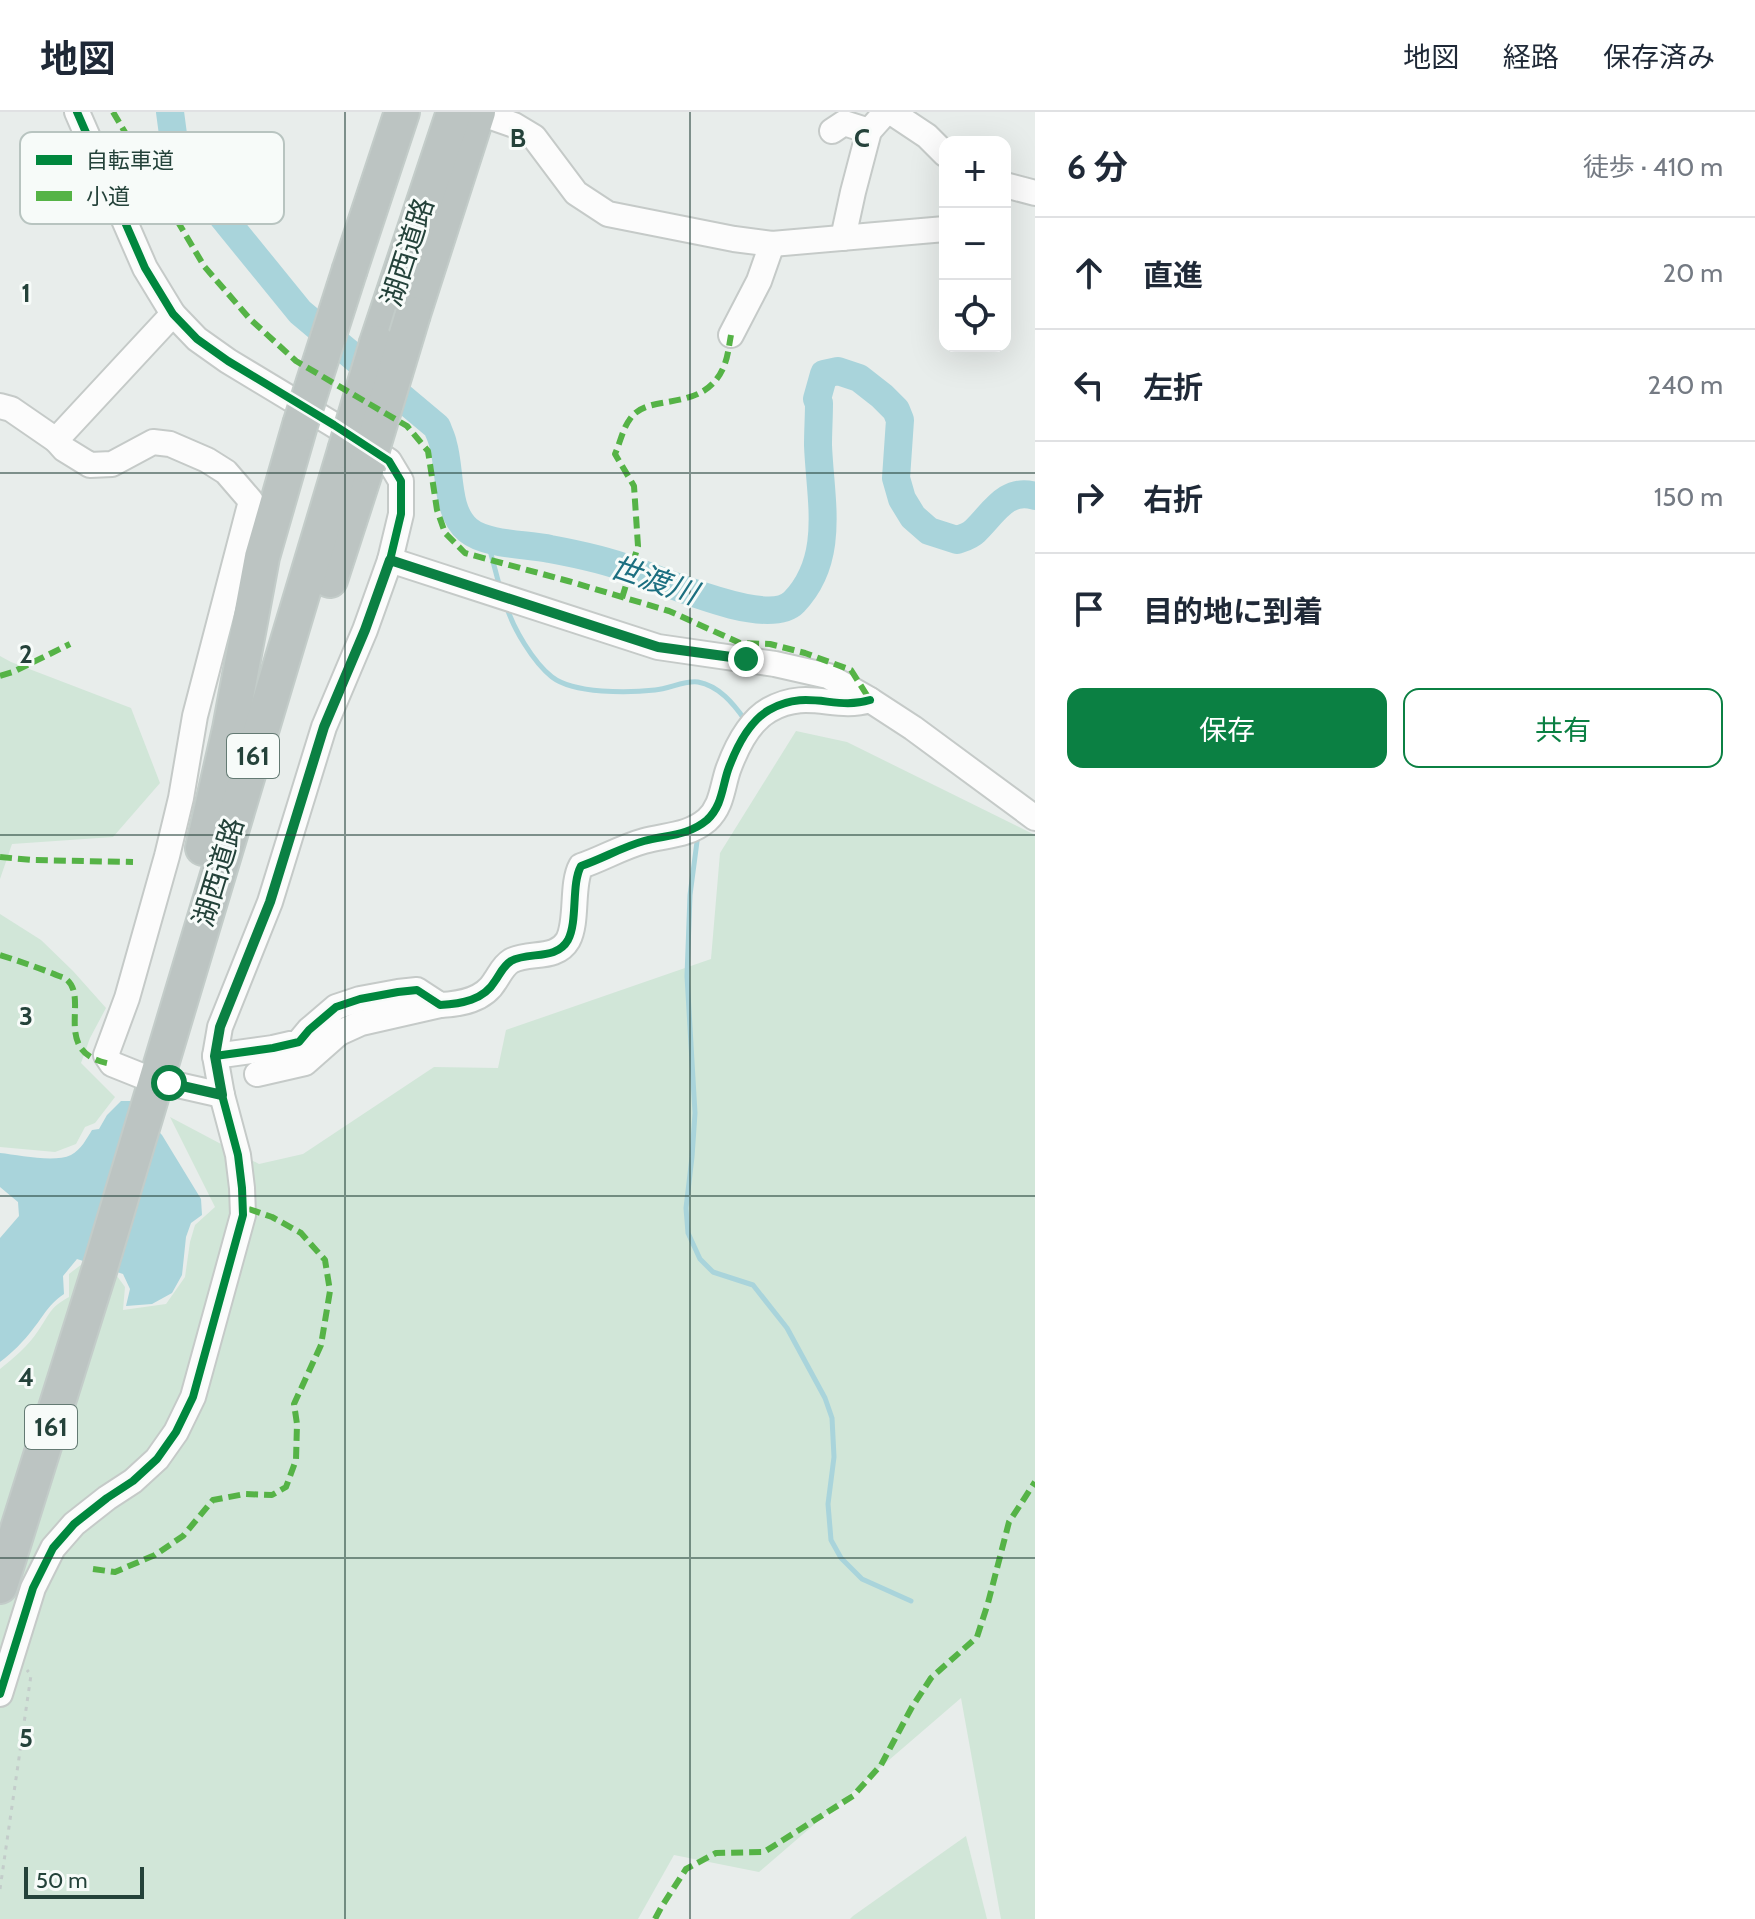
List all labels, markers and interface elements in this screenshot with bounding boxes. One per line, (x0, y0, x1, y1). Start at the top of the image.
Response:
text: 地図 (40, 35, 116, 82)
text: 地図 (1403, 40, 1459, 74)
text: 経路 (1503, 40, 1559, 74)
text: 保存済み (1603, 40, 1715, 74)
text: B (510, 122, 526, 154)
text: C (854, 122, 870, 154)
legend (20, 132, 284, 224)
map controls (939, 136, 1011, 352)
button: + (939, 136, 1011, 208)
text: 6 分 (1067, 146, 1128, 188)
text: 自転車道 (86, 147, 174, 174)
text: 徒歩 · 410 m (1583, 151, 1723, 183)
text: 小道 (86, 183, 130, 210)
street label: 湖西道路 (374, 193, 440, 311)
button: − (939, 208, 1011, 280)
icon: ahead (1067, 251, 1111, 295)
text: 直進 (1143, 257, 1203, 294)
text: 20 m (1663, 257, 1723, 289)
text: 1 (21, 277, 31, 309)
button: locate (939, 280, 1011, 352)
icon: left (1067, 363, 1111, 407)
text: 左折 (1143, 369, 1203, 406)
text: 240 m (1648, 369, 1723, 401)
icon: right (1067, 475, 1111, 519)
text: 右折 (1143, 481, 1203, 518)
text: 150 m (1654, 481, 1723, 513)
water label: 世渡川 (605, 548, 705, 613)
icon: arrive (1067, 587, 1111, 631)
text: 目的地に到着 (1143, 593, 1323, 630)
text: 2 (19, 638, 33, 670)
route end (728, 641, 764, 677)
button: 保存 (1067, 688, 1387, 768)
button: 共有 (1403, 688, 1723, 768)
road number: 161 (227, 734, 279, 778)
street label: 湖西道路 (185, 813, 251, 931)
text: 3 (19, 1000, 33, 1032)
route start (151, 1065, 187, 1101)
text: 4 (18, 1361, 34, 1393)
road number: 161 (25, 1405, 77, 1449)
text: 5 (19, 1722, 33, 1754)
scale bar (24, 1863, 144, 1899)
text: 50 m (36, 1867, 88, 1894)

